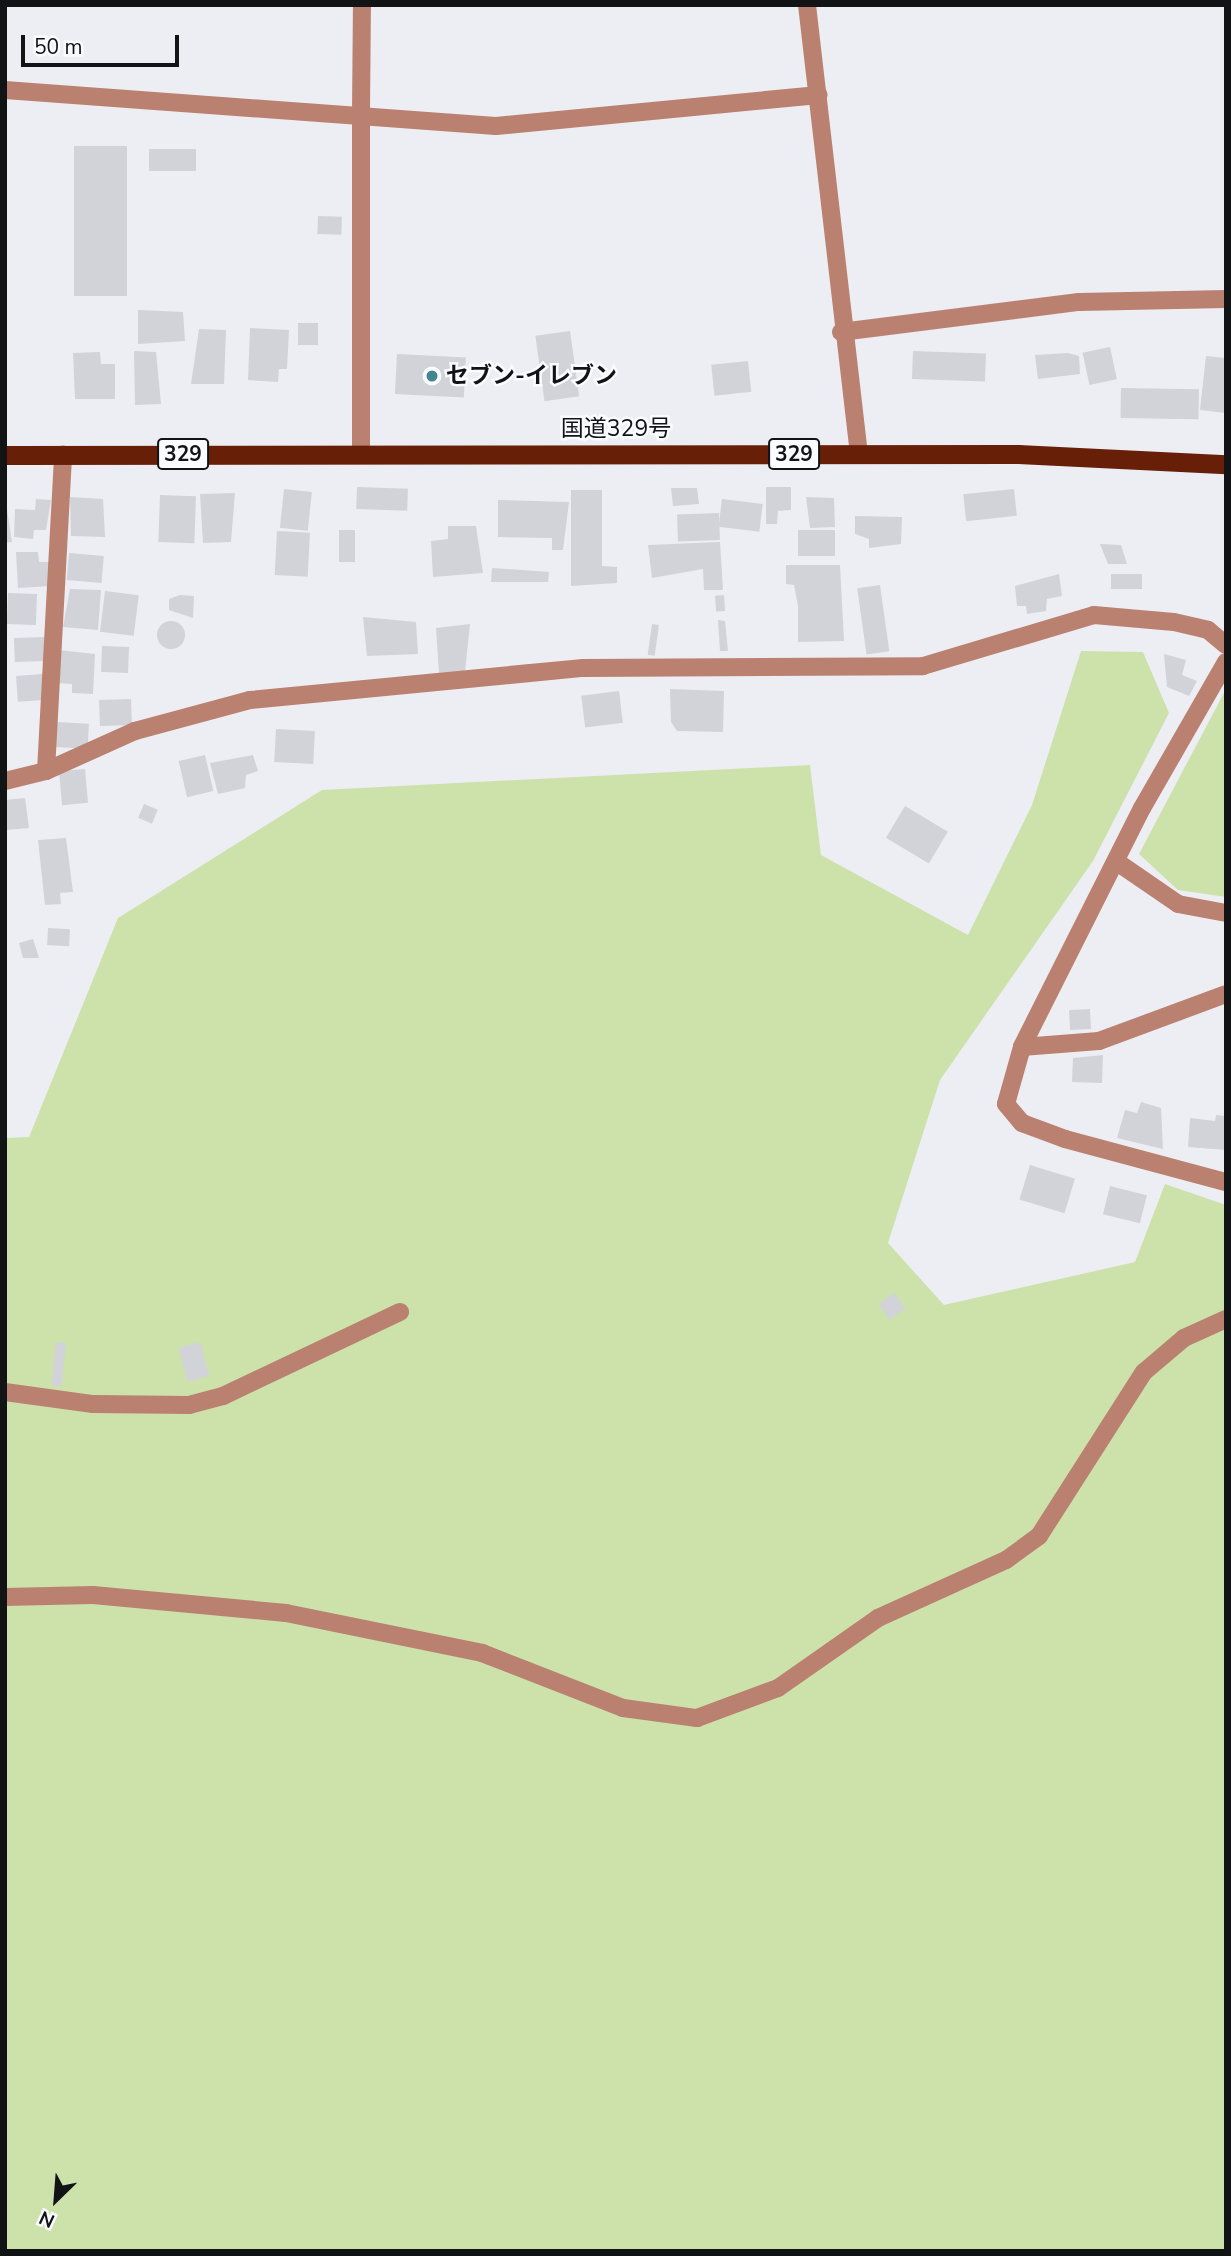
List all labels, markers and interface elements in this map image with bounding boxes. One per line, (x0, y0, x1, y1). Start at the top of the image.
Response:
scale bar (24, 21, 182, 65)
text: 50 m (34, 33, 83, 61)
place label: セブン-イレブン (446, 362, 617, 390)
marker: セブン-イレブン (424, 368, 440, 384)
street label: 国道329号 (561, 415, 671, 443)
road number: 329 (157, 436, 209, 472)
road number: 329 (768, 436, 820, 472)
north arrow (21, 2165, 91, 2235)
text: N (35, 2204, 59, 2234)

